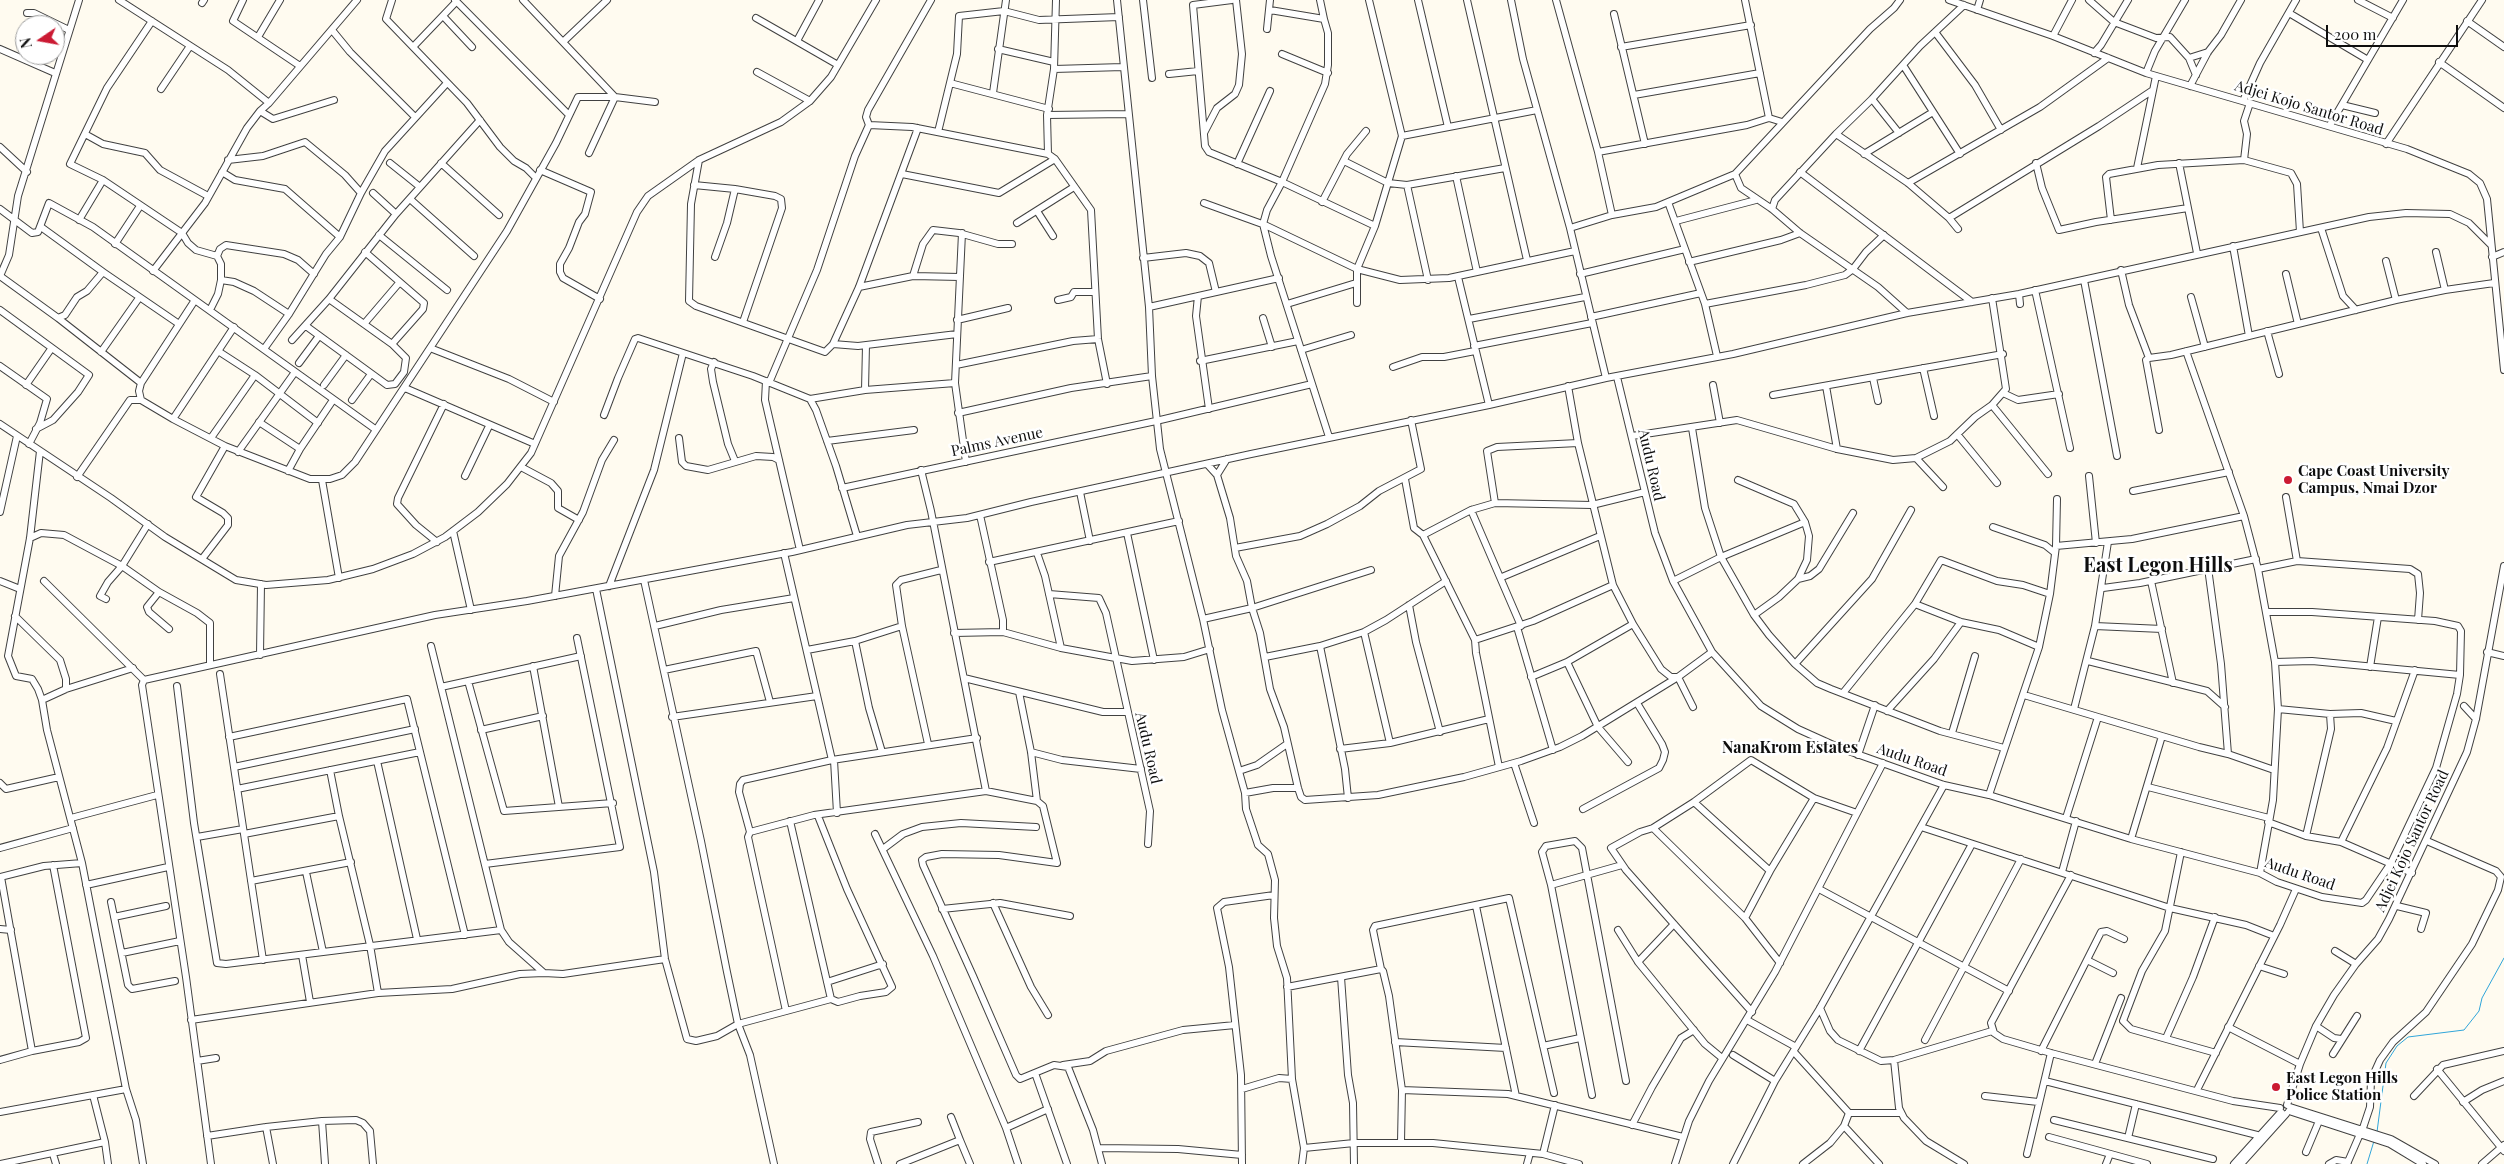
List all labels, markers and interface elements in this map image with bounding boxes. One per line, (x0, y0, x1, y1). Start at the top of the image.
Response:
north arrow (15, 15, 65, 65)
scale bar (2329, 15, 2462, 47)
text: 200 m (2334, 24, 2376, 44)
text: N (15, 36, 36, 50)
street label: Adjei Kojo Santor Road (2233, 77, 2385, 139)
street label: Palms Avenue (949, 423, 1045, 461)
street label: Audu Road (1634, 427, 1668, 503)
place label: Cape Coast University Campus, Nmai Dzor (2298, 462, 2449, 497)
marker: Cape Coast University Campus, Nmai Dzor (2282, 474, 2294, 486)
district label: East Legon Hills (2083, 554, 2233, 578)
street label: Audu Road (1131, 710, 1165, 786)
district label: NanaKrom Estates (1722, 738, 1858, 758)
street label: Audu Road (1875, 740, 1949, 780)
street label: Adjei Kojo Santor Road (2371, 767, 2453, 915)
street label: Audu Road (2263, 854, 2337, 894)
place label: East Legon Hills Police Station (2286, 1069, 2398, 1104)
marker: East Legon Hills Police Station (2270, 1081, 2282, 1093)

